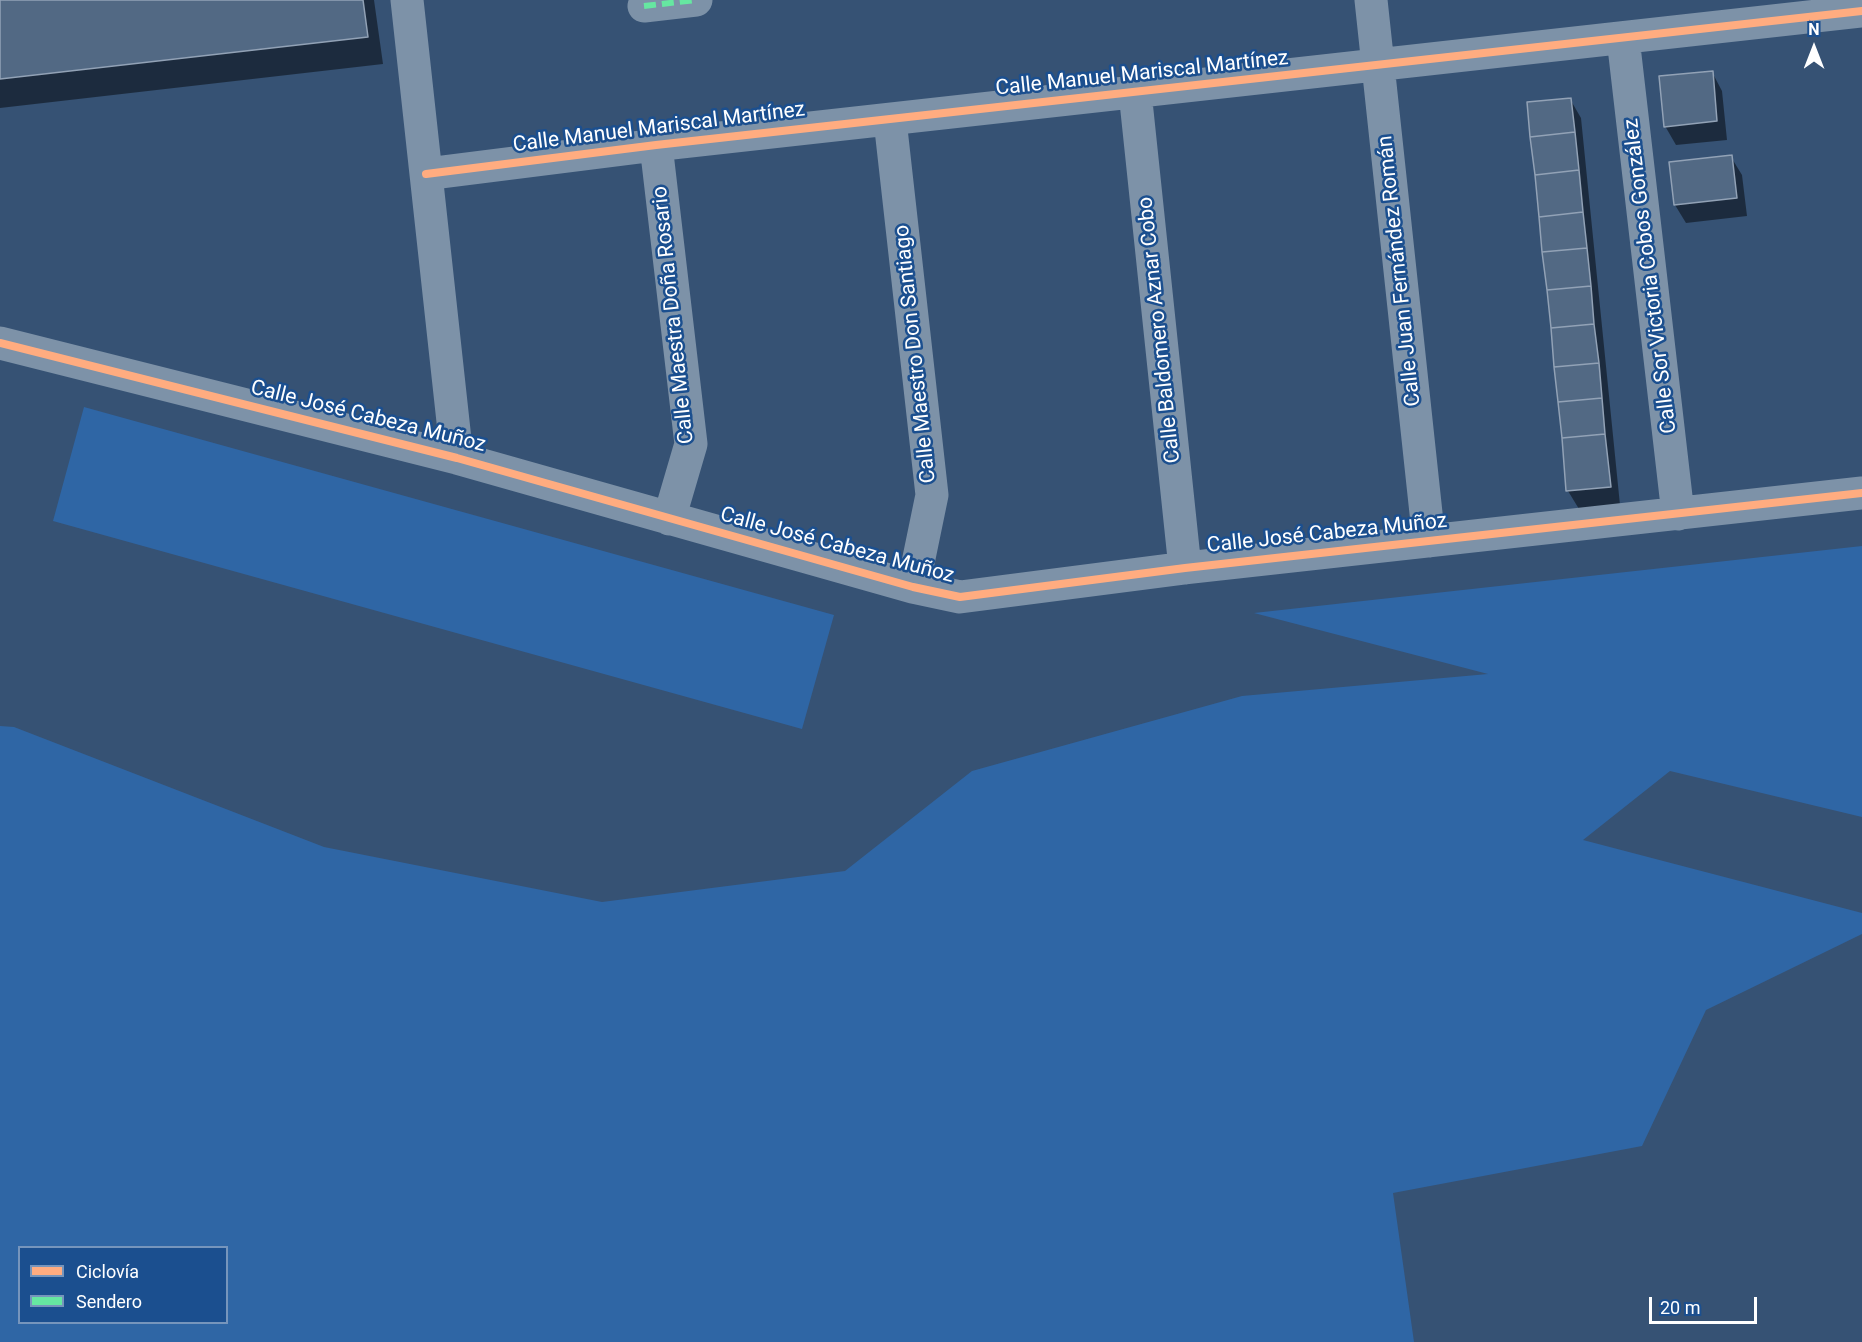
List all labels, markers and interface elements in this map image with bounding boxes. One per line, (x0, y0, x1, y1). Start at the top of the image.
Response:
north arrow (1784, 18, 1844, 78)
text: N (1808, 20, 1820, 39)
street label: Calle Manuel Mariscal Martínez (994, 46, 1290, 102)
street label: Calle Manuel Mariscal Martínez (511, 98, 807, 158)
street label: Calle Sor Victoria Cobos González (1619, 117, 1683, 435)
street label: Calle Juan Fernández Román (1373, 134, 1427, 408)
street label: Calle Maestra Doña Rosario (648, 185, 700, 445)
street label: Calle Baldomero Aznar Cobo (1133, 196, 1187, 464)
street label: Calle Maestro Don Santiago (890, 224, 942, 484)
street label: Calle José Cabeza Muñoz (248, 376, 488, 458)
street label: Calle José Cabeza Muñoz (717, 503, 957, 589)
street label: Calle José Cabeza Muñoz (1206, 509, 1448, 559)
legend (18, 1246, 228, 1324)
text: Ciclovía (76, 1261, 139, 1282)
scale bar (1652, 1285, 1760, 1323)
text: Sendero (76, 1291, 142, 1312)
text: 20 m (1660, 1297, 1700, 1318)

